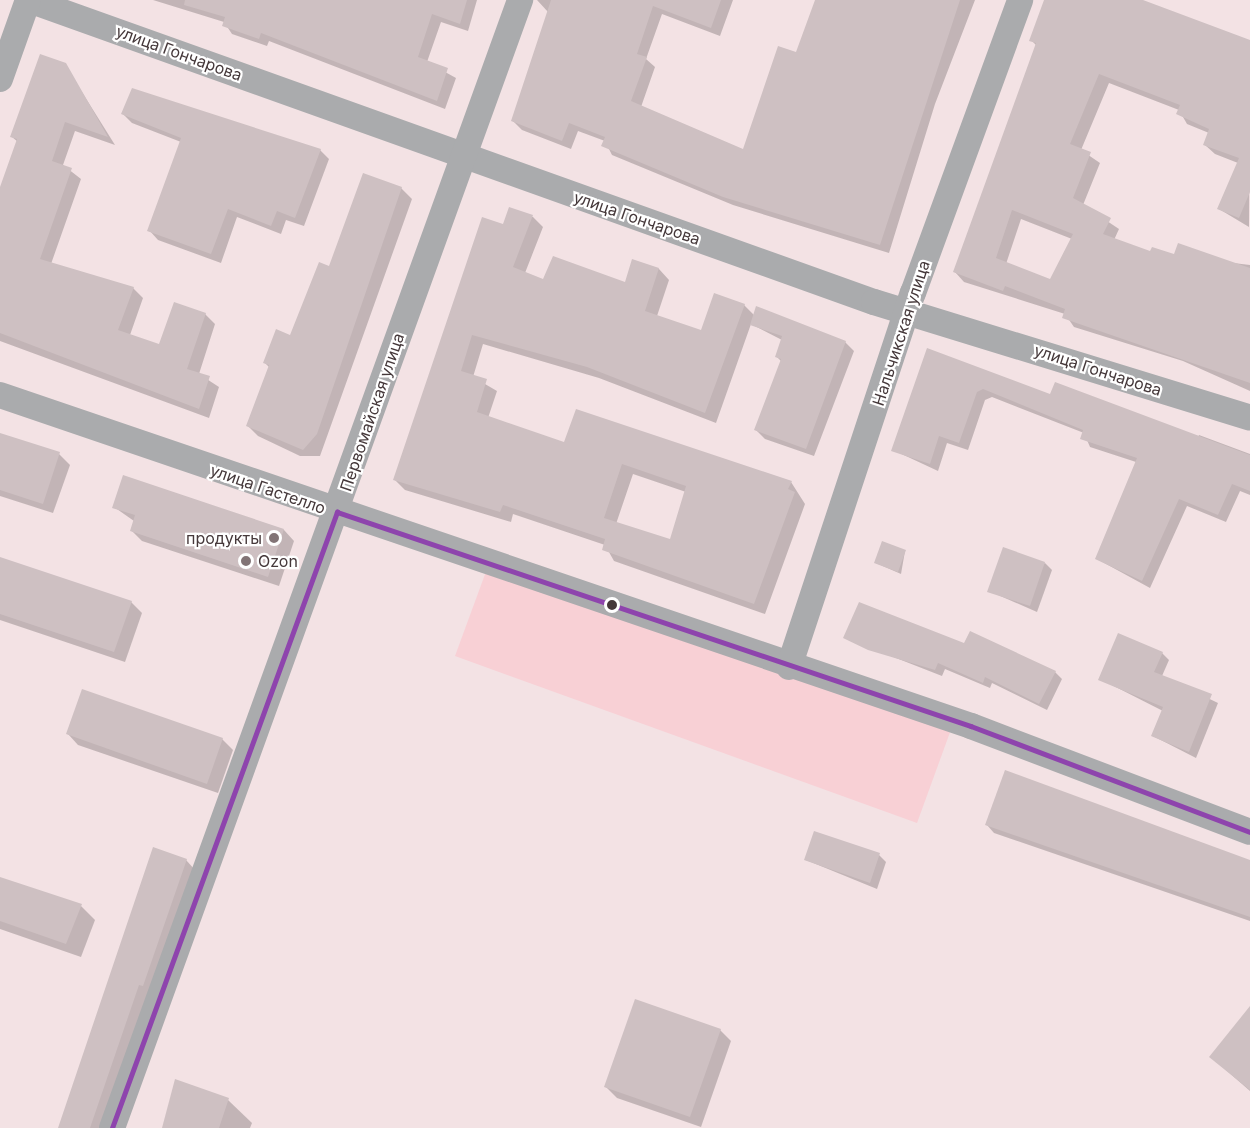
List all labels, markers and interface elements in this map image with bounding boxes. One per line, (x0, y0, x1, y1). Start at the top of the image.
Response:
street label: улица Гончарова (113, 21, 245, 85)
street label: улица Гончарова (571, 187, 703, 249)
street label: Нальчикская улица (868, 258, 934, 408)
street label: Первомайская улица (336, 330, 408, 494)
street label: улица Гончарова (1032, 340, 1164, 400)
street label: улица Гастелло (208, 460, 328, 518)
place label: продукты (186, 528, 262, 548)
marker: продукты (267, 531, 281, 545)
place label: Ozon (258, 551, 298, 571)
marker: Ozon (239, 554, 253, 568)
unlabelled marker (606, 599, 618, 611)

